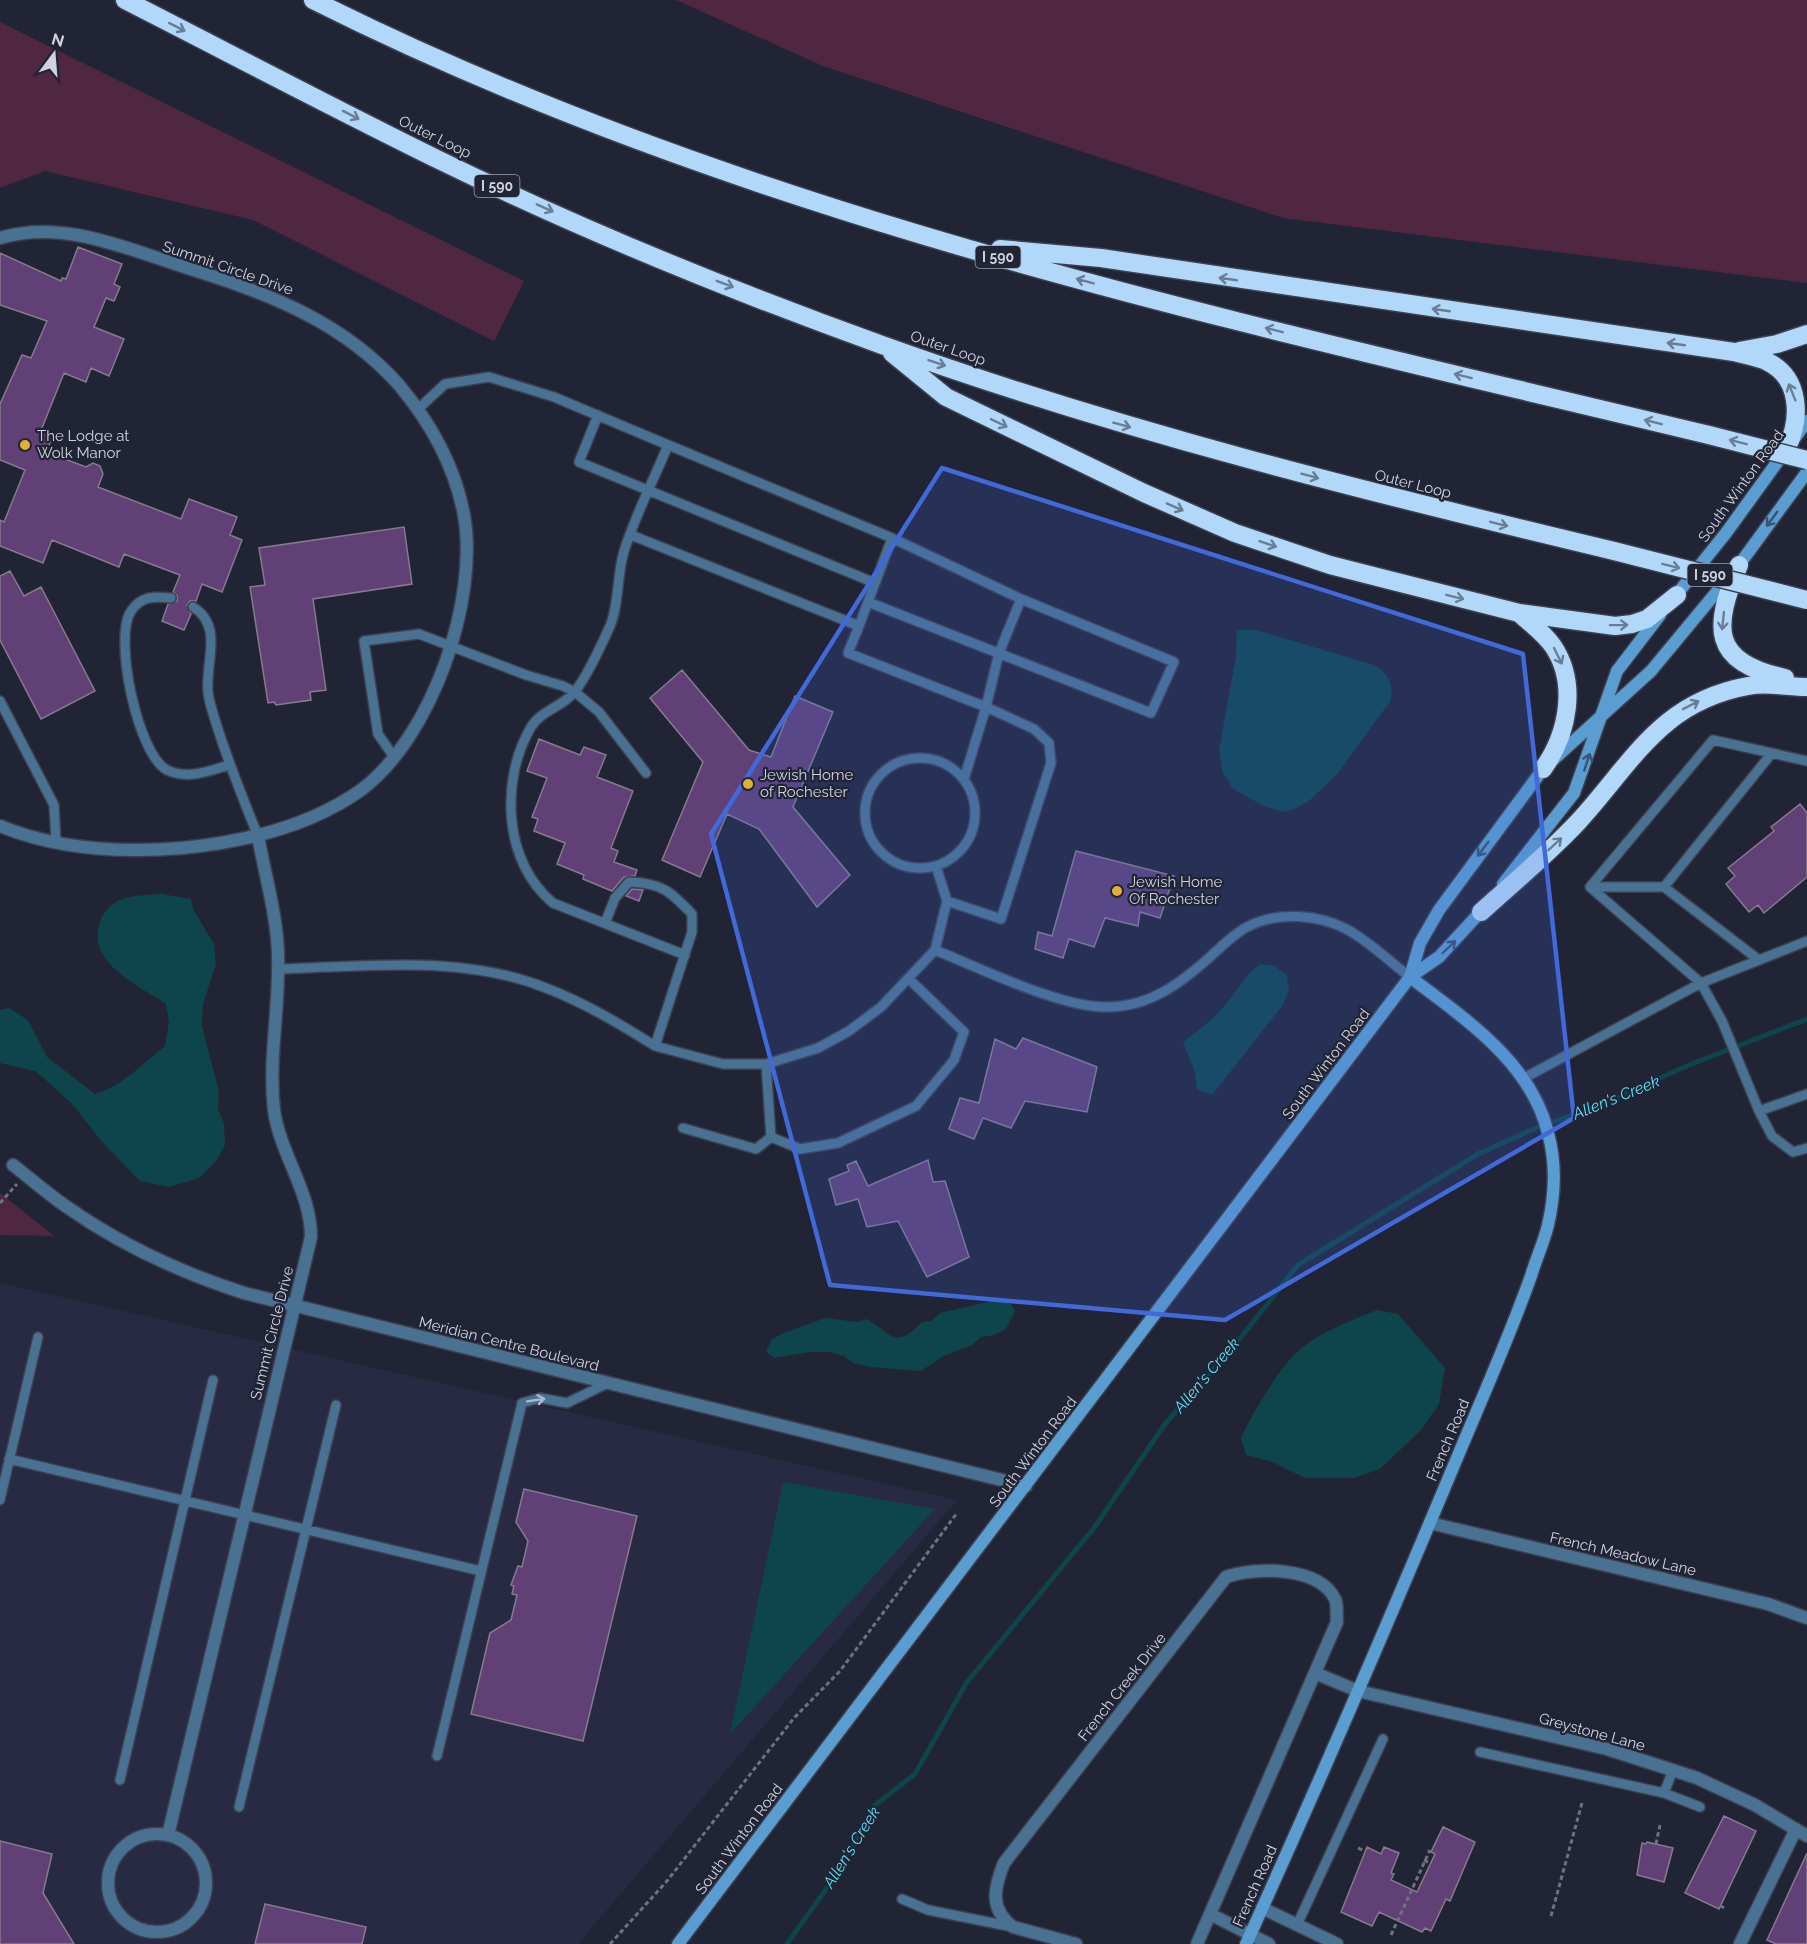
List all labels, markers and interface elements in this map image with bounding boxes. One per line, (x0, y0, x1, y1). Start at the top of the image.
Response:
one-way arrow (167, 21, 185, 33)
north arrow (24, 24, 84, 84)
text: N (50, 29, 66, 51)
one-way arrow (341, 110, 359, 121)
street label: Outer Loop (396, 112, 474, 162)
road number: I 590 (474, 175, 520, 197)
one-way arrow (536, 203, 554, 214)
street label: Summit Circle Drive (160, 237, 296, 299)
road number: I 590 (976, 246, 1020, 268)
one-way arrow (1218, 274, 1238, 285)
one-way arrow (1076, 275, 1095, 287)
one-way arrow (715, 279, 734, 290)
one-way arrow (1432, 305, 1452, 316)
one-way arrow (1264, 323, 1283, 335)
street label: Outer Loop (908, 327, 988, 369)
one-way arrow (1666, 339, 1686, 350)
one-way arrow (927, 359, 945, 370)
one-way arrow (1454, 369, 1473, 381)
one-way arrow (1786, 383, 1797, 402)
one-way arrow (1643, 415, 1662, 427)
one-way arrow (990, 417, 1008, 429)
one-way arrow (1112, 420, 1131, 431)
street label: South Winton Road (1694, 426, 1788, 546)
place label: The Lodge at Wolk Manor (37, 427, 129, 462)
one-way arrow (1729, 436, 1748, 448)
marker: The Lodge at Wolk Manor (18, 438, 32, 452)
street label: Outer Loop (1373, 466, 1453, 502)
one-way arrow (1300, 471, 1319, 482)
one-way arrow (1166, 503, 1184, 514)
one-way arrow (1766, 511, 1778, 527)
one-way arrow (1489, 518, 1508, 530)
one-way arrow (1258, 540, 1277, 551)
one-way arrow (1661, 560, 1680, 572)
road number: I 590 (1688, 564, 1732, 586)
one-way arrow (1446, 591, 1465, 603)
one-way arrow (1717, 610, 1728, 630)
one-way arrow (1608, 619, 1628, 631)
one-way arrow (1552, 647, 1564, 665)
one-way arrow (1682, 699, 1700, 711)
one-way arrow (1582, 753, 1593, 772)
place label: Jewish Home of Rochester (760, 766, 854, 801)
marker: Jewish Home of Rochester (741, 777, 755, 791)
one-way arrow (1548, 836, 1563, 851)
one-way arrow (1476, 841, 1489, 857)
place label: Jewish Home Of Rochester (1129, 873, 1223, 908)
marker: Jewish Home Of Rochester (1110, 884, 1124, 898)
one-way arrow (1441, 940, 1456, 954)
street label: South Winton Road (1278, 1005, 1374, 1123)
water label: Allen's Creek (1569, 1071, 1663, 1124)
street label: Summit Circle Drive (247, 1264, 297, 1402)
street label: Meridian Centre Boulevard (417, 1313, 601, 1375)
water label: Allen's Creek (1169, 1334, 1244, 1417)
street label: South Winton Road (985, 1393, 1081, 1511)
one-way arrow (525, 1395, 545, 1406)
street label: French Road (1423, 1396, 1473, 1484)
street label: French Meadow Lane (1548, 1528, 1698, 1580)
street label: French Creek Drive (1074, 1629, 1170, 1745)
street label: Greystone Lane (1537, 1709, 1647, 1755)
street label: South Winton Road (691, 1780, 787, 1898)
water label: Allen's Creek (818, 1803, 884, 1892)
street label: French Road (1229, 1842, 1281, 1930)

